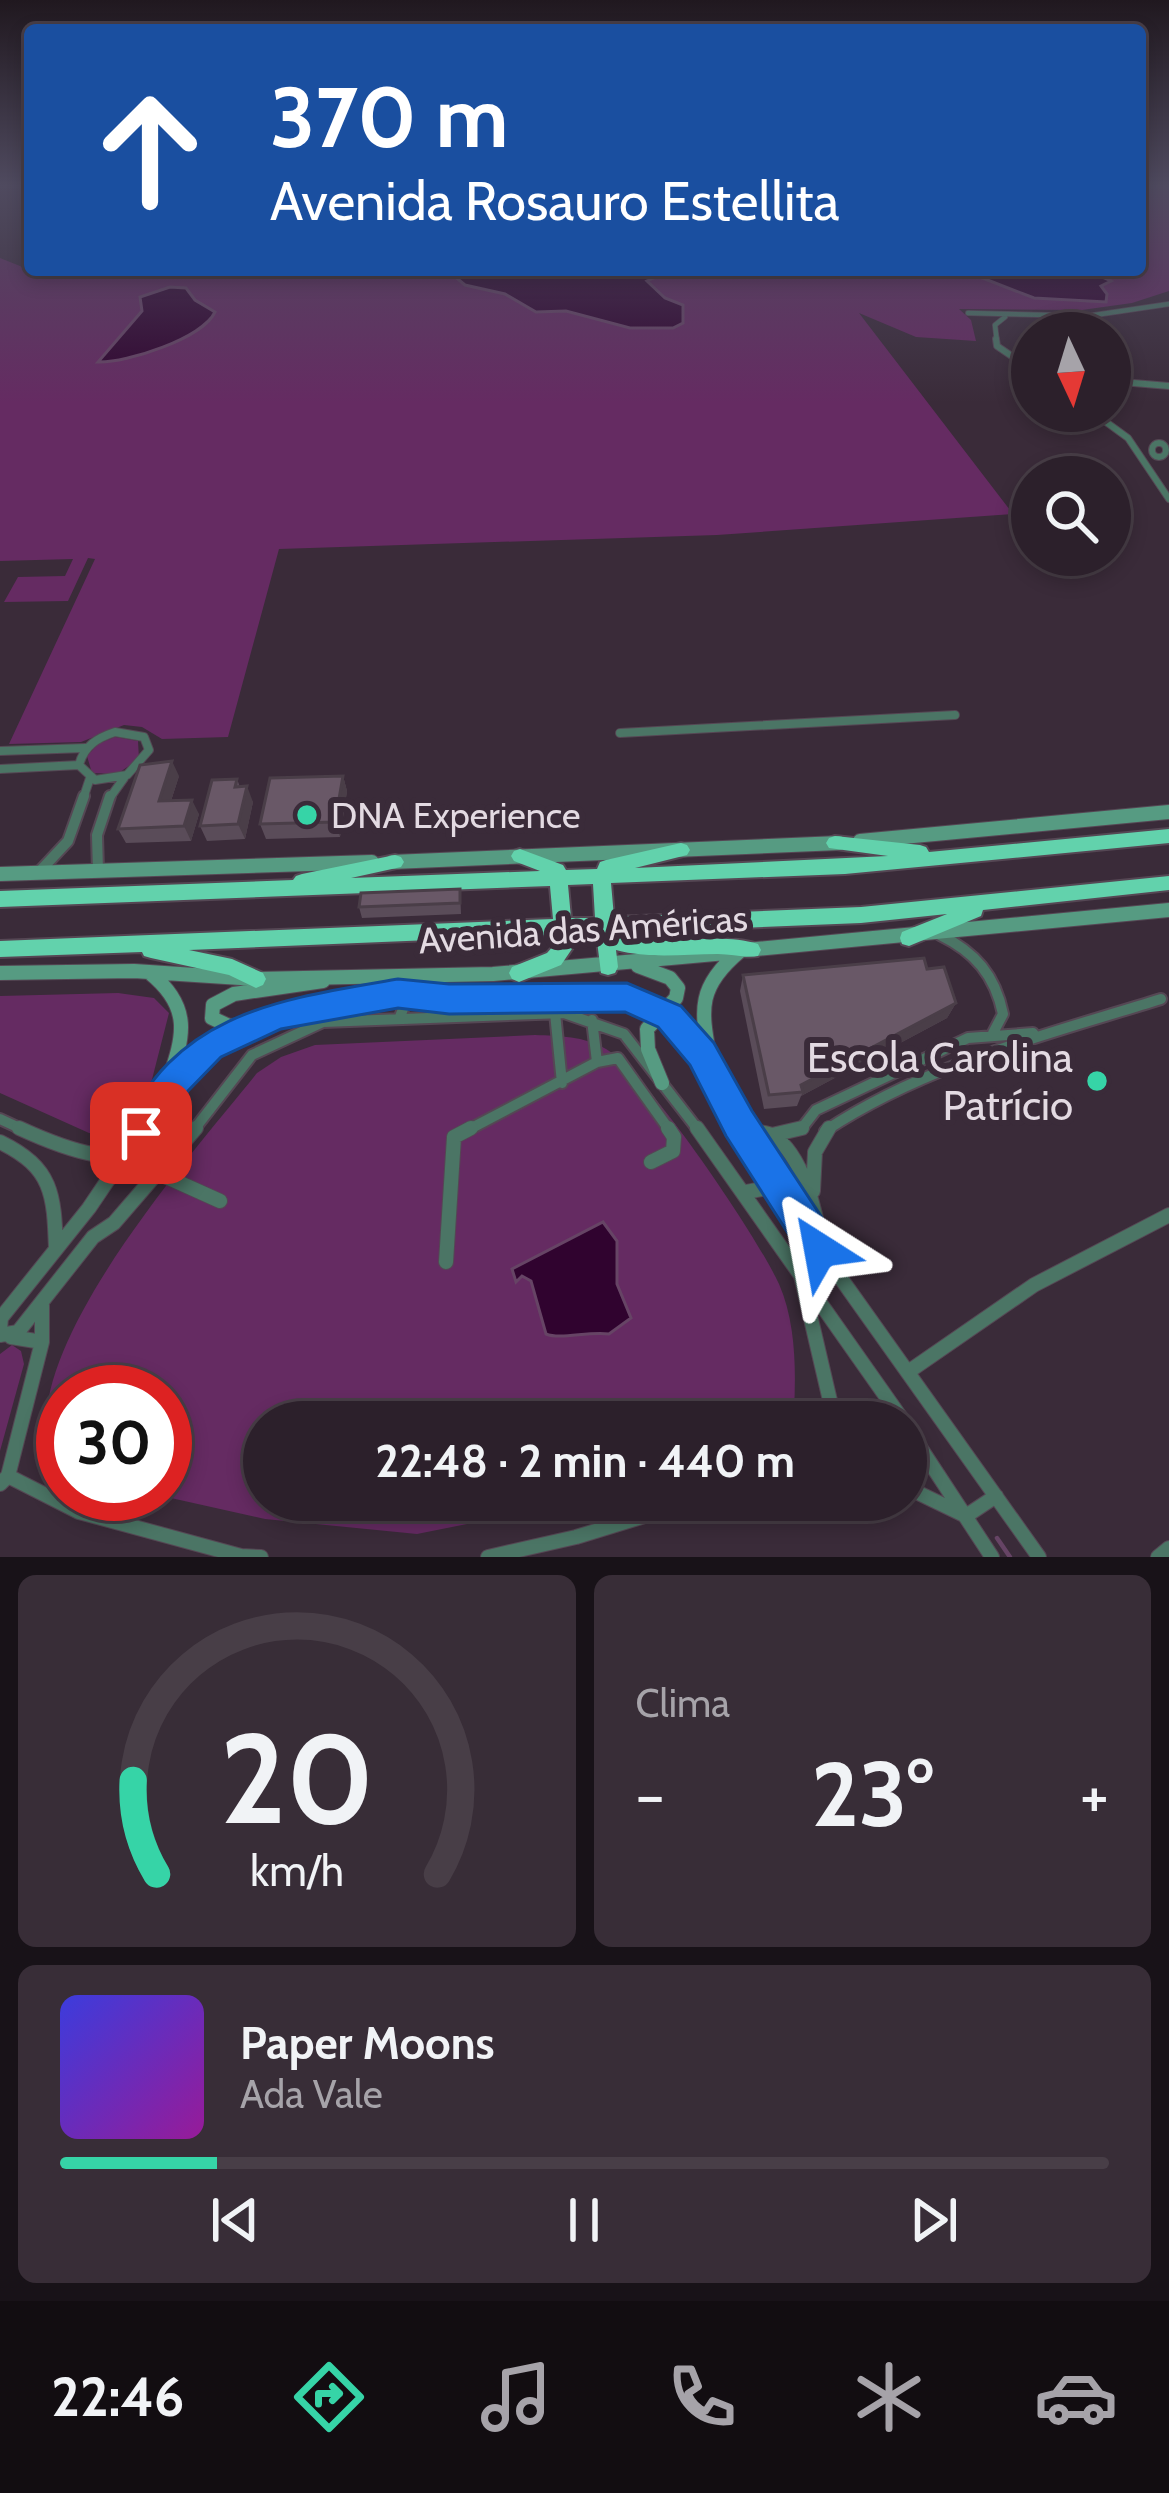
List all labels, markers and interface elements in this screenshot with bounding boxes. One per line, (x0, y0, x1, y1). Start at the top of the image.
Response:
text: 370 m (270, 66, 509, 168)
icon: ahead (72, 72, 228, 228)
text: Avenida Rosauro Estellita (270, 168, 839, 234)
north arrow (1011, 312, 1131, 432)
map controls (1011, 312, 1131, 576)
button: search (1011, 456, 1131, 576)
place label: DNA Experience (331, 793, 580, 837)
marker: DNA Experience (294, 802, 320, 828)
street label: Avenida das Américas (417, 896, 749, 962)
place label: Escola Carolina Patrício (807, 1031, 1073, 1131)
marker: Escola Carolina Patrício (1084, 1068, 1110, 1094)
pin (90, 1082, 192, 1184)
icon: arrive (108, 1100, 174, 1166)
position arrow (757, 1187, 883, 1313)
speed limit sign: 30 (36, 1365, 192, 1521)
text: 22:48 · 2 min · 440 m (375, 1434, 795, 1488)
text: Clima (636, 1679, 730, 1727)
text: 20 (220, 1703, 374, 1854)
text: 23° (811, 1739, 933, 1849)
text: − (636, 1754, 665, 1835)
text: + (1080, 1754, 1109, 1835)
text: km/h (250, 1845, 344, 1897)
text: Paper Moons (240, 2016, 495, 2070)
text: Ada Vale (240, 2070, 383, 2118)
icon: previous (202, 2187, 268, 2253)
icon: pause (551, 2187, 617, 2253)
icon: next (901, 2187, 967, 2253)
icon: directions (287, 2355, 371, 2439)
icon: music (474, 2355, 558, 2439)
icon: phone (660, 2355, 744, 2439)
icon: climate (847, 2355, 931, 2439)
icon: car (1034, 2355, 1118, 2439)
text: 22:46 (51, 2364, 184, 2430)

